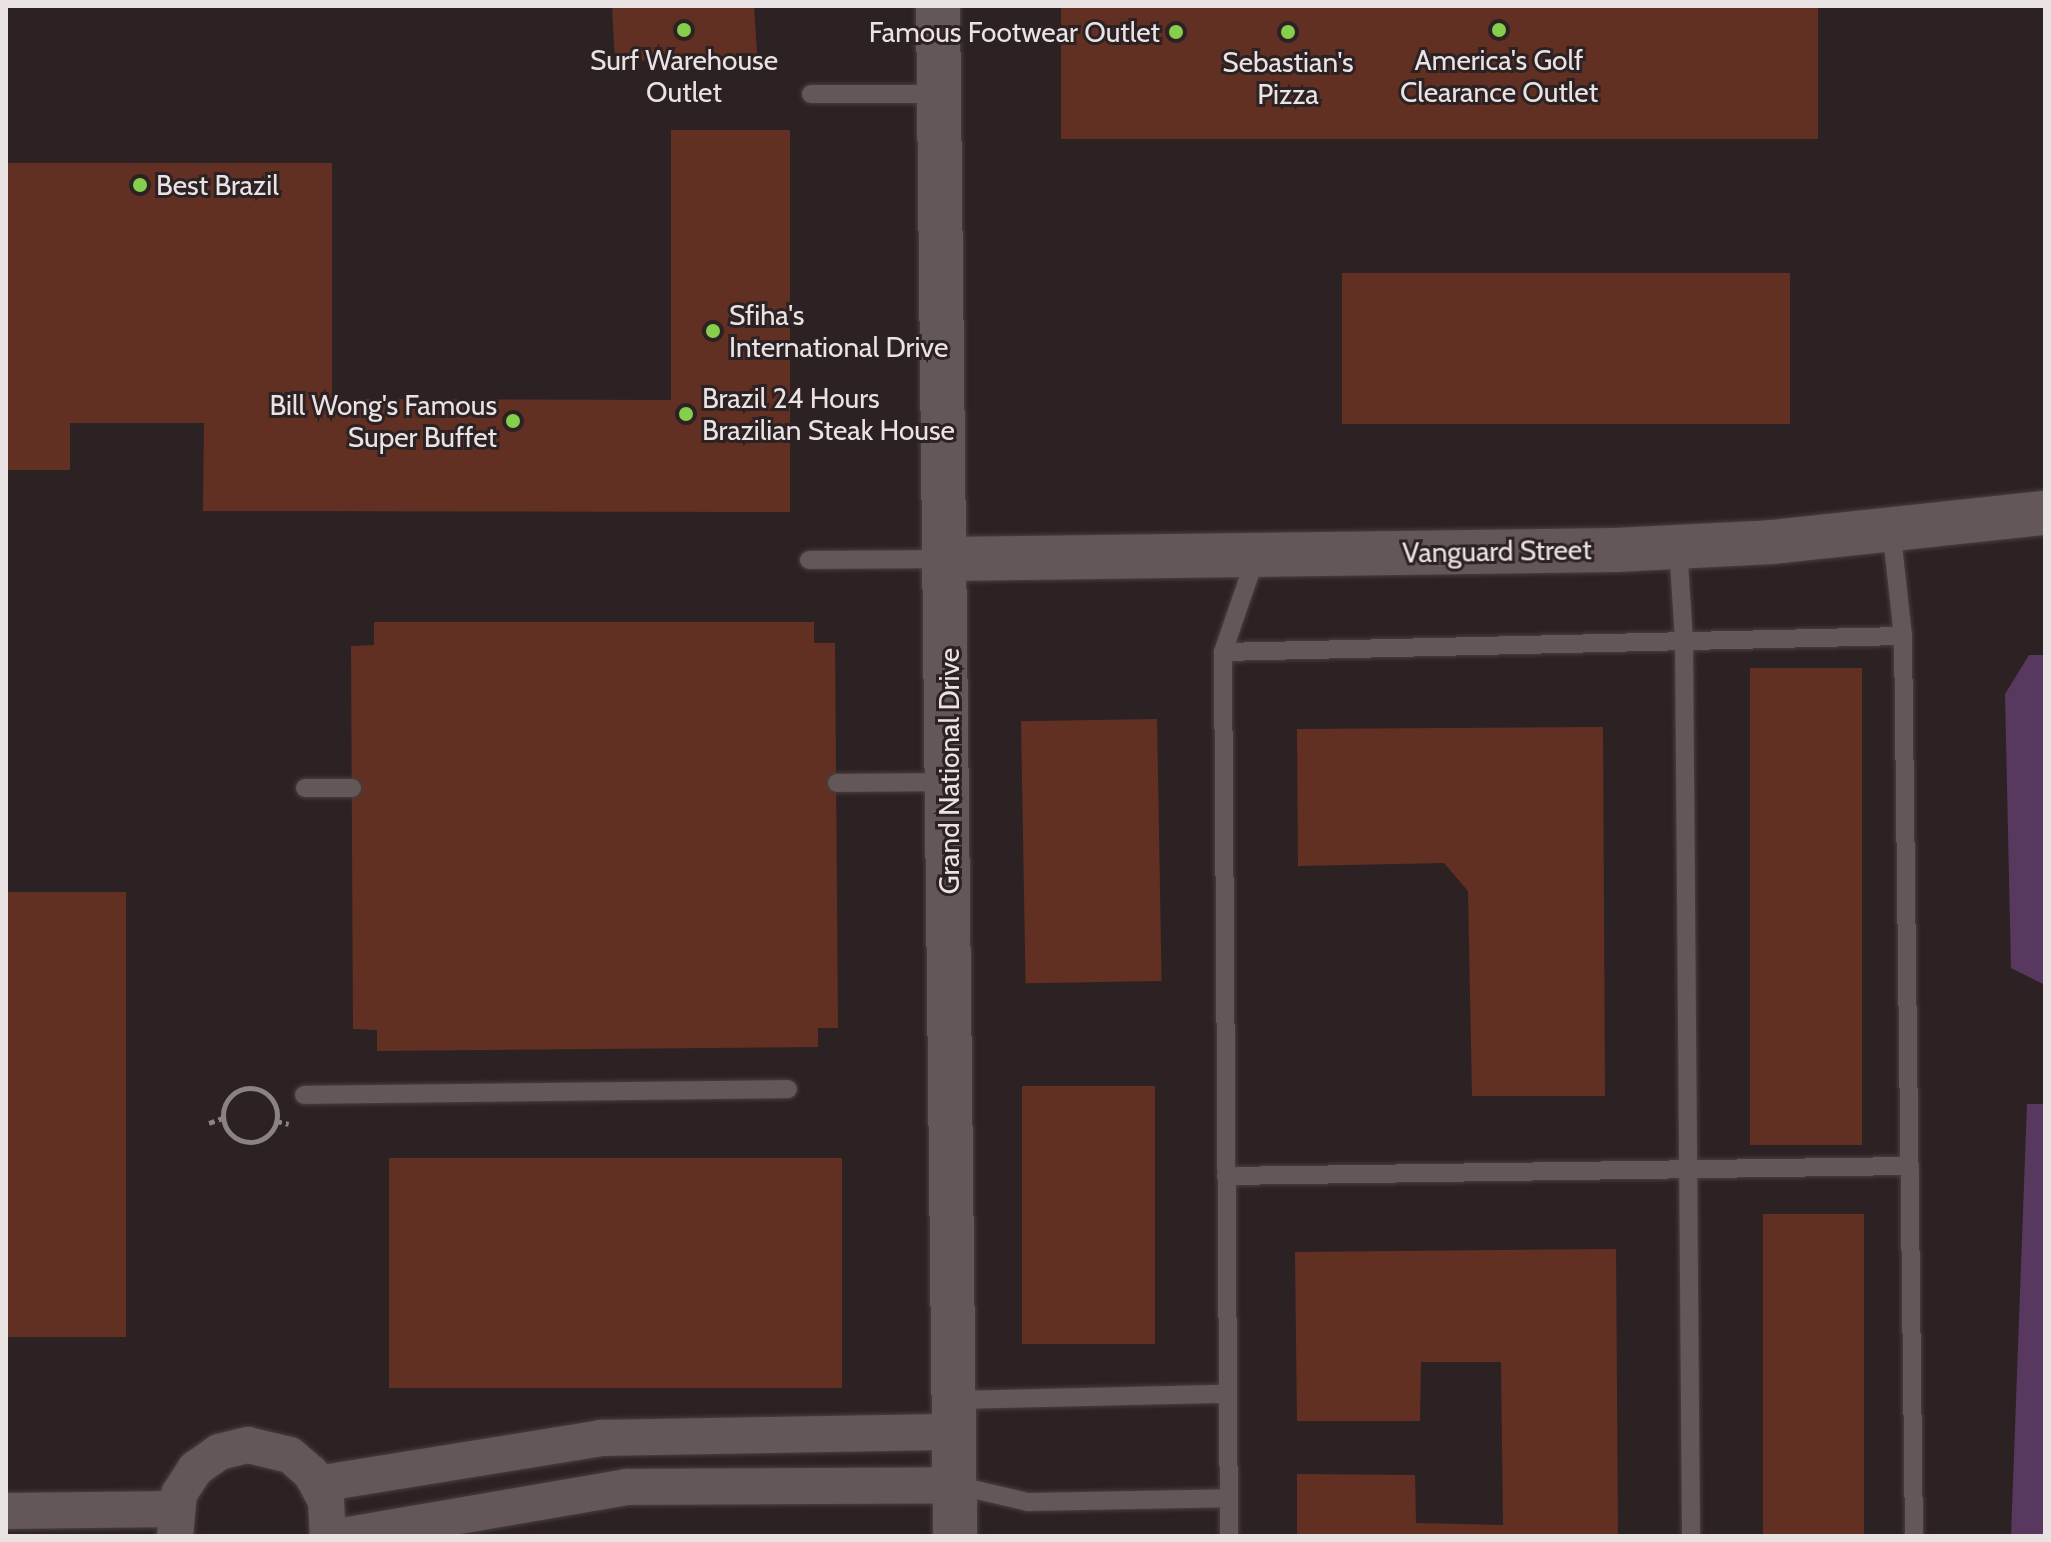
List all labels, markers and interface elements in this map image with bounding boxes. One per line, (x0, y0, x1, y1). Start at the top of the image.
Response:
place label: Famous Footwear Outlet (869, 15, 1160, 49)
marker: Surf Warehouse Outlet (675, 21, 693, 39)
marker: America's Golf Clearance Outlet (1490, 21, 1508, 39)
marker: Famous Footwear Outlet (1167, 23, 1185, 41)
marker: Sebastian's Pizza (1279, 23, 1297, 41)
place label: Surf Warehouse Outlet (590, 43, 778, 109)
place label: America's Golf Clearance Outlet (1400, 43, 1598, 109)
place label: Sebastian's Pizza (1222, 45, 1354, 111)
place label: Best Brazil (156, 168, 279, 202)
marker: Best Brazil (131, 176, 149, 194)
place label: Sfiha's International Drive (729, 298, 948, 364)
marker: Sfiha's International Drive (704, 322, 722, 340)
place label: Brazil 24 Hours Brazilian Steak House (702, 381, 955, 447)
place label: Bill Wong's Famous Super Buffet (270, 388, 497, 454)
marker: Brazil 24 Hours Brazilian Steak House (677, 405, 695, 423)
marker: Bill Wong's Famous Super Buffet (504, 412, 522, 430)
street label: Vanguard Street (1402, 533, 1592, 569)
street label: Grand National Drive (932, 648, 966, 894)

